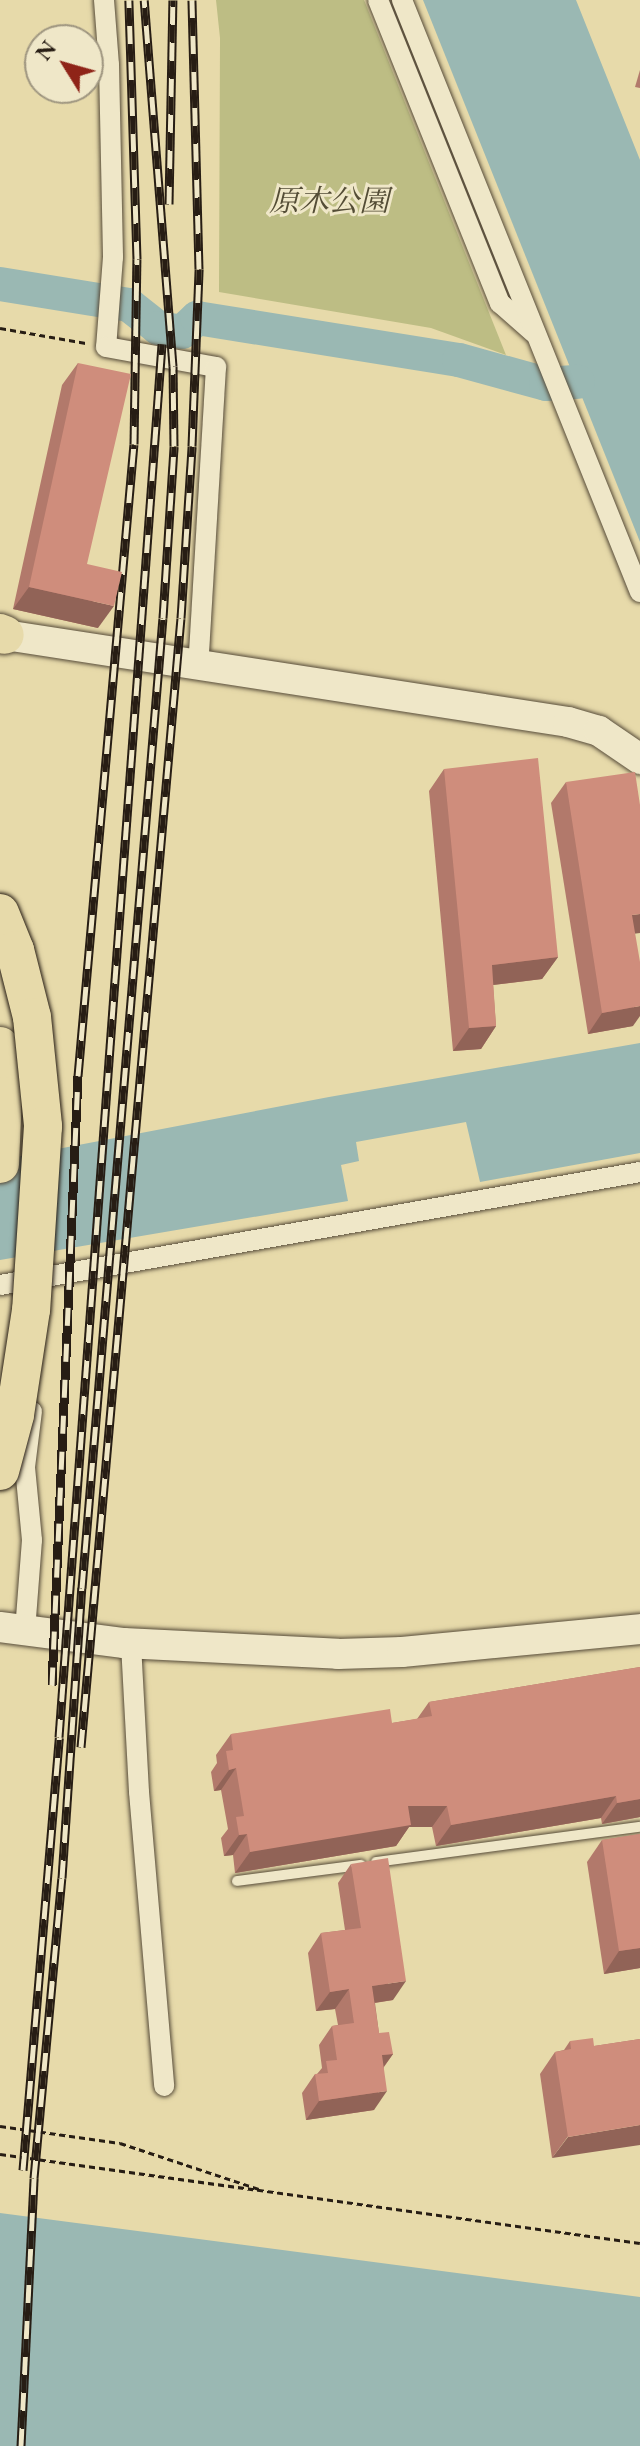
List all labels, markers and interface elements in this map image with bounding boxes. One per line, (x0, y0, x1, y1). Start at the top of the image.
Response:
north arrow (24, 24, 104, 104)
text: N (29, 35, 63, 66)
park label: 原木公園 (269, 183, 389, 219)

